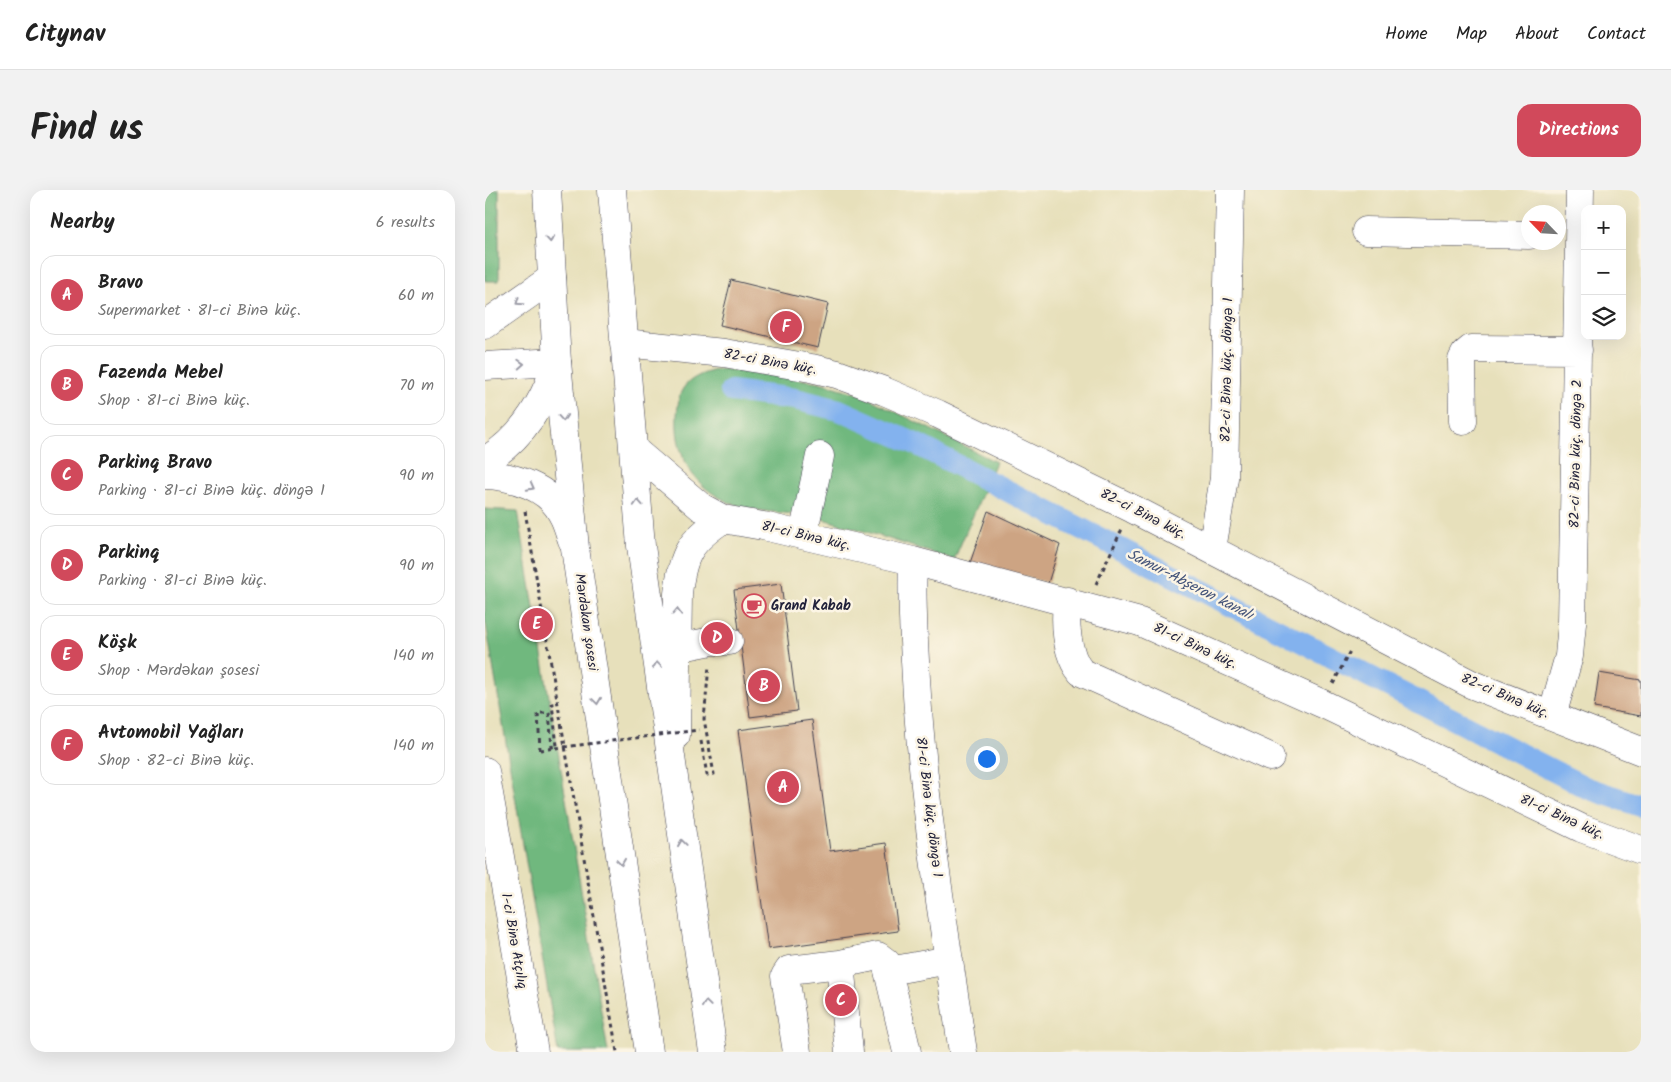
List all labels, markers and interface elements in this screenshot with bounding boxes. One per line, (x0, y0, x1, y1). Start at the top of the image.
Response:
text: Citynav (25, 15, 105, 54)
text: Home (1385, 20, 1428, 49)
text: Map (1456, 20, 1487, 49)
text: About (1515, 20, 1559, 49)
text: Contact (1587, 20, 1646, 49)
text: Find us (30, 102, 143, 158)
button: Directions (1517, 104, 1641, 157)
north arrow (1521, 205, 1566, 250)
map controls (1581, 205, 1626, 340)
button: + (1581, 205, 1626, 250)
text: Nearby (50, 206, 115, 239)
text: 6 results (376, 210, 435, 235)
one-way arrow (544, 235, 555, 243)
button: − (1581, 250, 1626, 295)
text: Bravo (98, 268, 143, 298)
text: A (62, 283, 72, 308)
text: 60 m (398, 283, 434, 308)
button: layers (1581, 295, 1626, 340)
one-way arrow (515, 296, 525, 305)
street label: 82-ci Binə küç. döngə 1 (1215, 297, 1239, 443)
text: Supermarket · 81-ci Binə küç. (98, 298, 301, 323)
pin: F (770, 308, 802, 346)
street label: 82-ci Binə küç. (722, 343, 818, 381)
text: Fazenda Mebel (98, 358, 223, 388)
one-way arrow (518, 358, 526, 369)
text: B (62, 373, 72, 398)
text: 70 m (399, 373, 434, 398)
street label: 82-ci Binə küç. döngə 2 (1564, 379, 1588, 529)
text: Shop · 81-ci Binə küç. (98, 388, 250, 413)
one-way arrow (557, 414, 568, 422)
text: Parkinq Bravo (98, 448, 212, 478)
text: C (62, 463, 72, 488)
text: 90 m (399, 463, 434, 488)
text: Parking · 81-ci Binə küç. döngə 1 (98, 478, 325, 503)
one-way arrow (526, 481, 535, 491)
street label: 82-ci Binə küç. (1096, 483, 1190, 545)
one-way arrow (633, 499, 644, 507)
street label: 81-ci Binə küç. (759, 515, 853, 557)
text: Parkinq (98, 538, 160, 568)
water label: Samur-Abşeron kanalı (1123, 543, 1258, 628)
text: D (62, 553, 72, 578)
text: 90 m (399, 553, 434, 578)
text: Parking · 81-ci Binə küç. (98, 568, 267, 593)
street label: Mərdəkan şosesi (568, 572, 604, 673)
cafe icon: Grand Kabab (741, 593, 767, 619)
place label: Grand Kabab (771, 595, 851, 617)
pin: E (521, 605, 553, 643)
one-way arrow (672, 608, 682, 616)
street label: 81-ci Binə küç. (1149, 617, 1241, 675)
pin: D (701, 619, 733, 657)
text: Köşk (98, 628, 136, 658)
text: E (63, 643, 71, 668)
text: 140 m (393, 643, 434, 668)
text: Shop · Mərdəkan şosesi (98, 658, 259, 683)
one-way arrow (653, 660, 663, 669)
pin: B (748, 667, 780, 705)
street label: 82-ci Binə küç. (1457, 667, 1553, 725)
one-way arrow (591, 697, 602, 705)
text: Avtomobil Yağları (98, 718, 243, 748)
text: F (63, 733, 71, 758)
text: 140 m (393, 733, 434, 758)
street label: 81-ci Binə küç. döngə 1 (909, 736, 949, 878)
your location (974, 746, 1000, 772)
text: Shop · 82-ci Binə küç. (98, 748, 254, 773)
pin: A (767, 768, 799, 806)
street label: 81-ci Binə küç. (1516, 789, 1608, 845)
one-way arrow (677, 839, 688, 847)
one-way arrow (615, 857, 625, 866)
street label: 1-ci Binə Atçılıq (495, 891, 533, 991)
pin: C (825, 981, 857, 1019)
one-way arrow (701, 999, 712, 1007)

